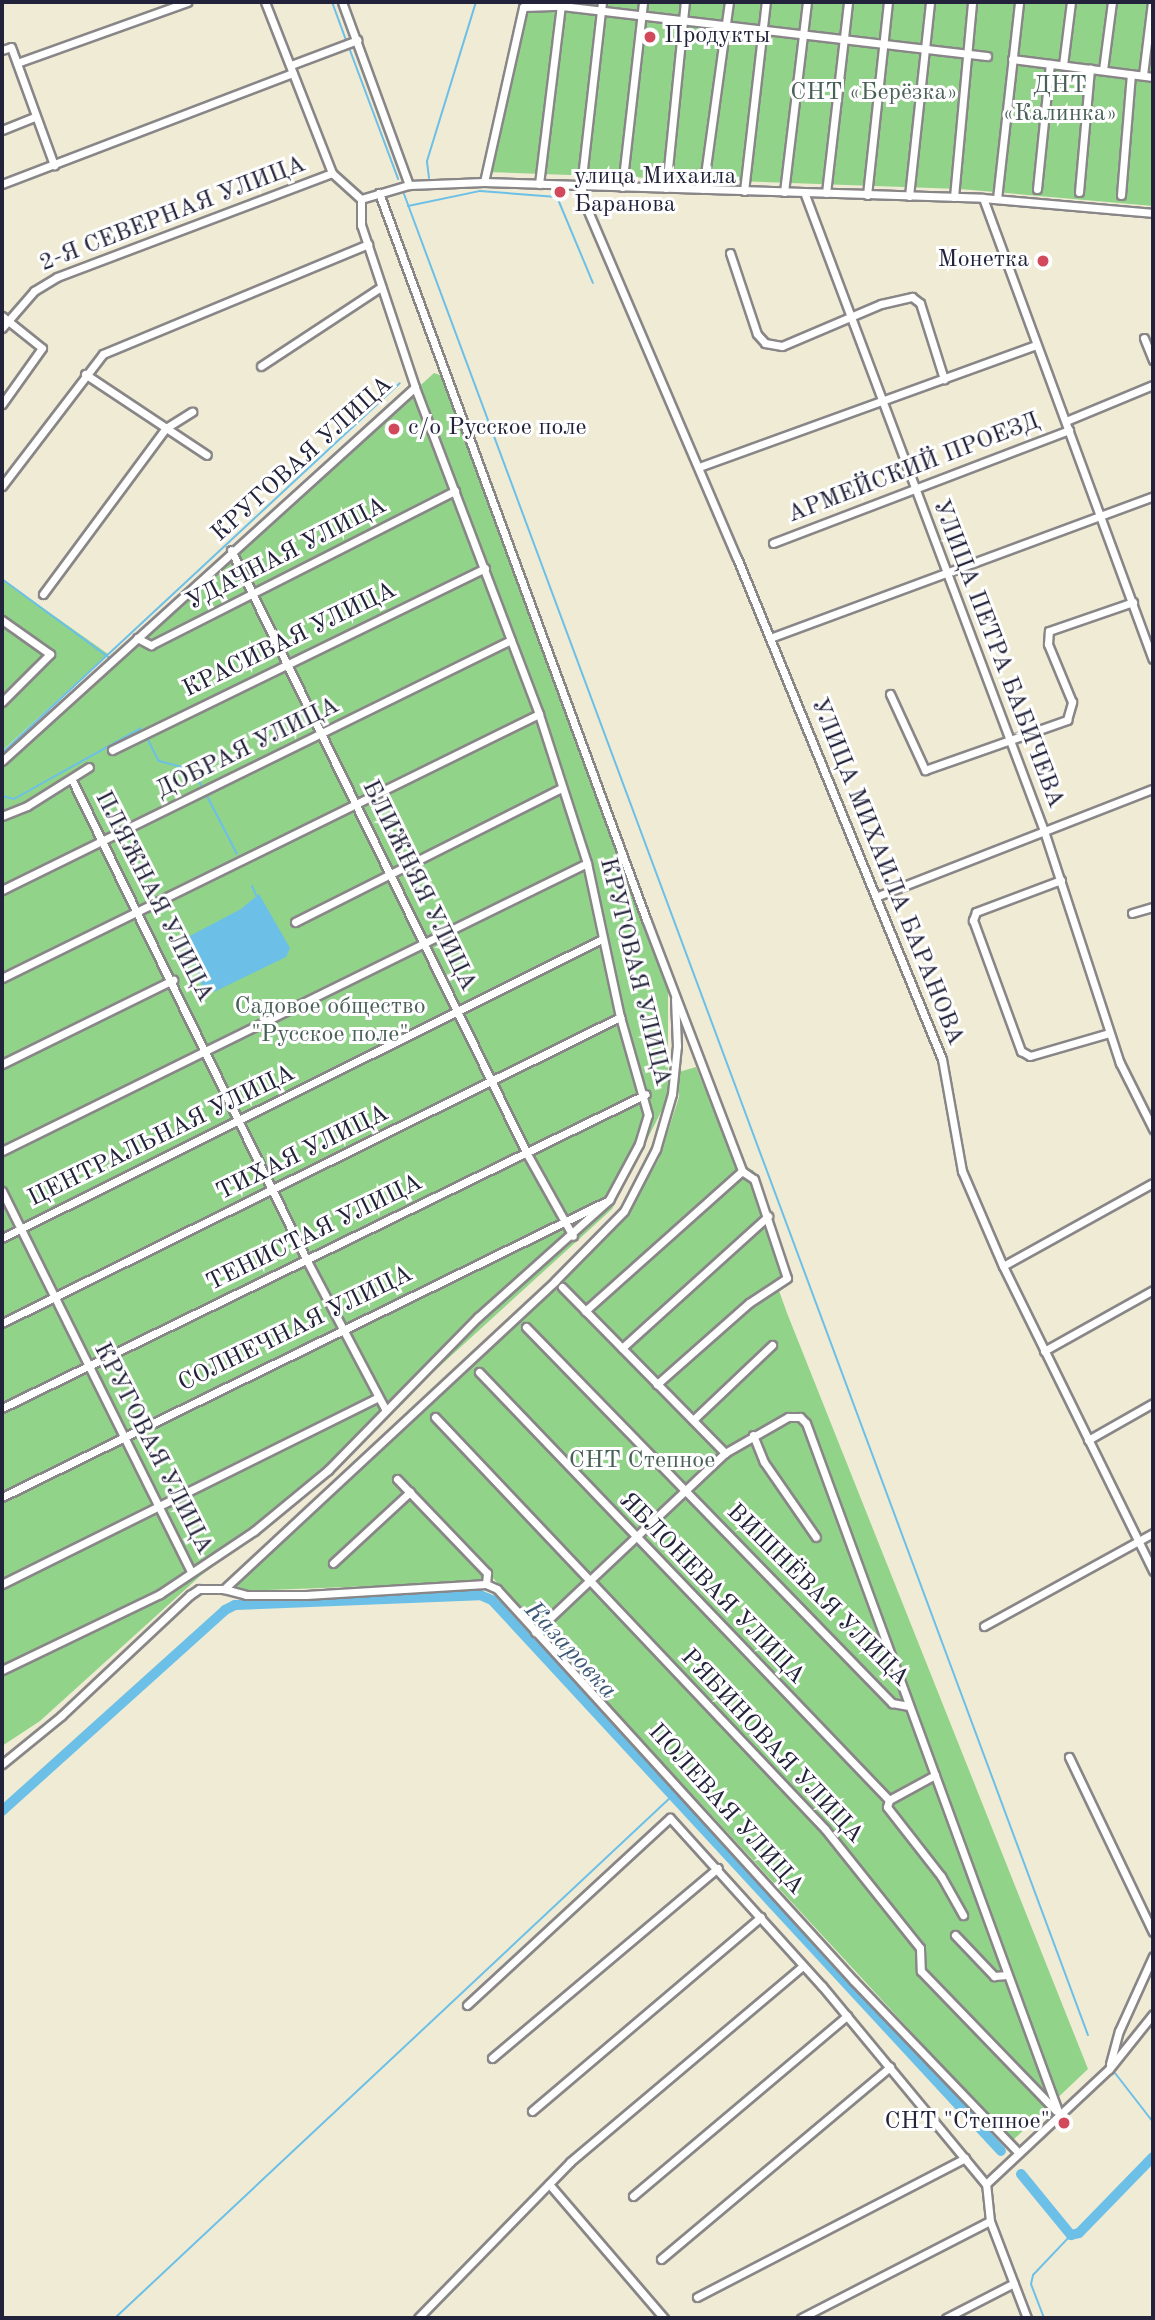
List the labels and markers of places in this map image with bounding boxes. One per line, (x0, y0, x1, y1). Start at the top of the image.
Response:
place label: Продукты (664, 23, 770, 51)
marker: Продукты (642, 29, 658, 45)
place label: улица Михаила Баранова (574, 164, 736, 220)
marker: улица Михаила Баранова (552, 184, 568, 200)
place label: Монетка (938, 247, 1029, 275)
marker: Монетка (1035, 253, 1051, 269)
place label: с/о Русское поле (408, 415, 587, 443)
marker: с/о Русское поле (386, 421, 402, 437)
place label: СНТ "Степное" (885, 2109, 1050, 2137)
marker: СНТ "Степное" (1056, 2115, 1072, 2131)

